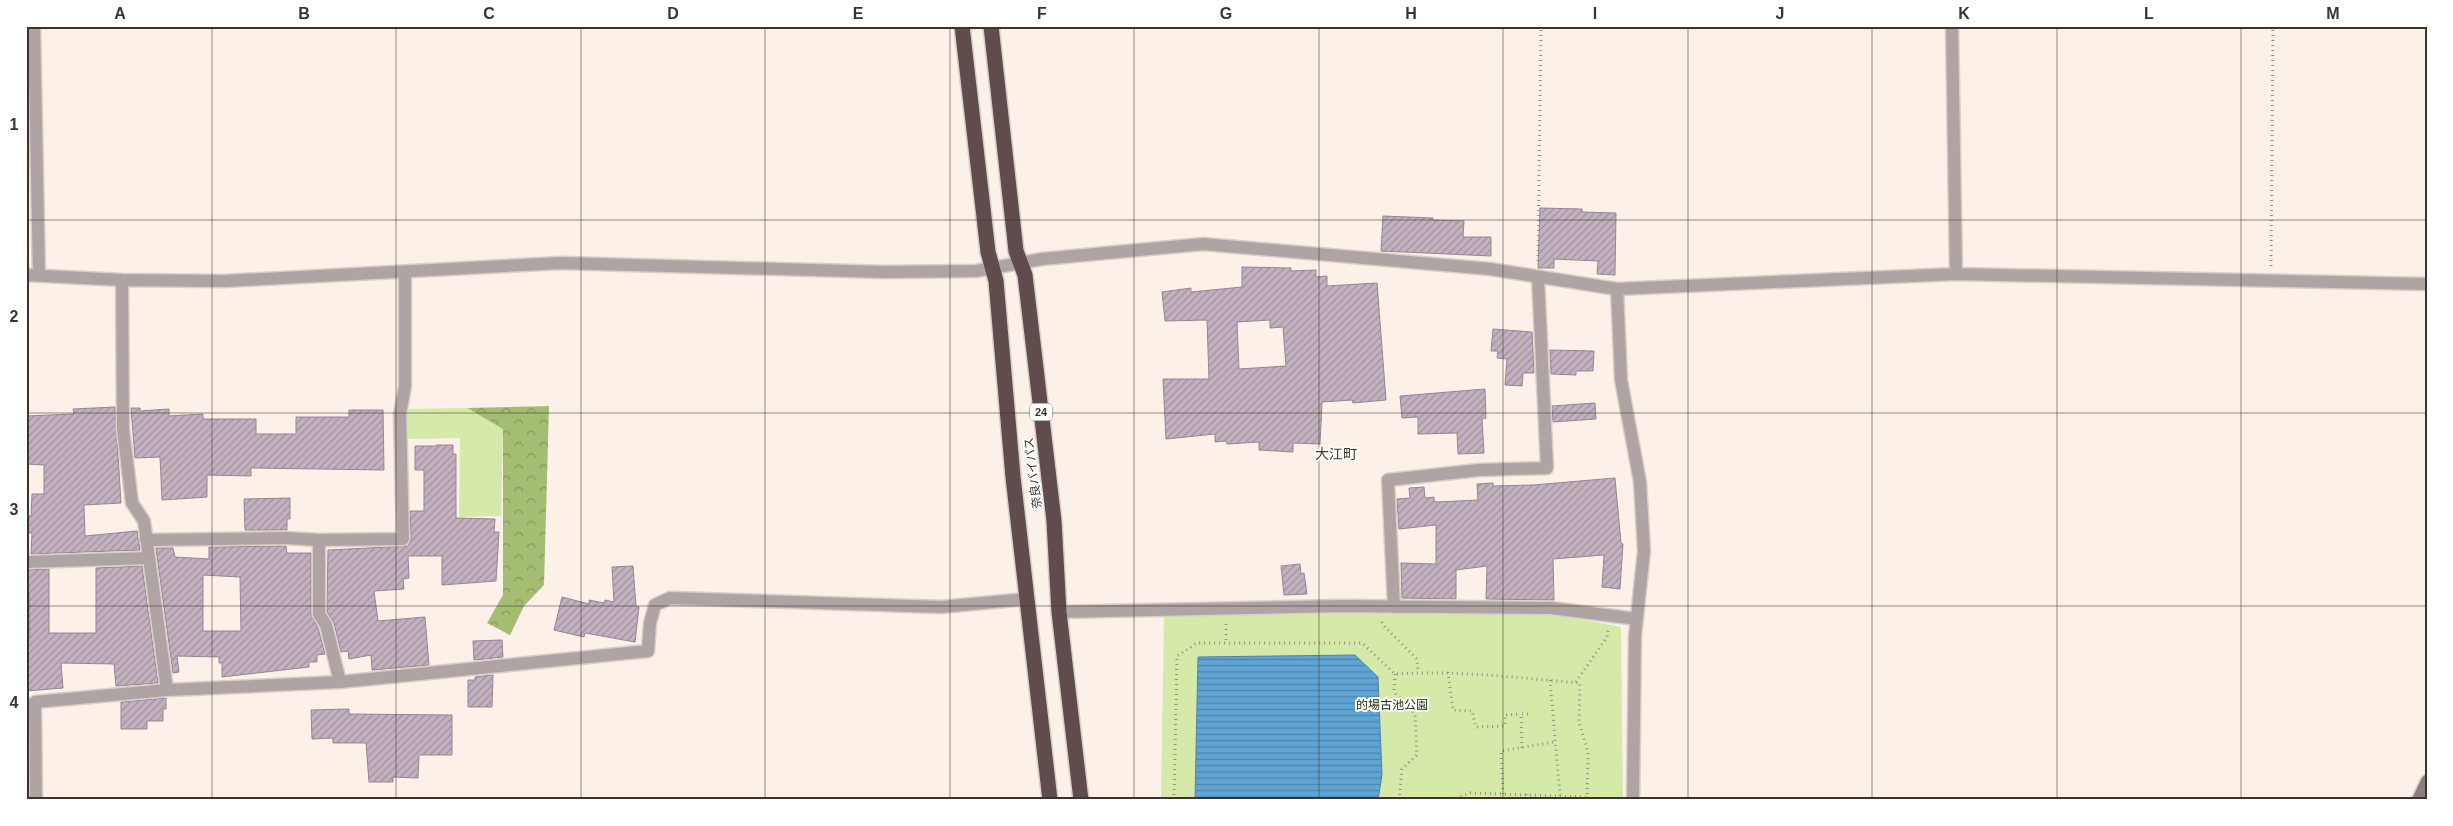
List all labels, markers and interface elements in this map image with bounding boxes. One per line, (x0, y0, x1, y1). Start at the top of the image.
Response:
text: A (114, 5, 126, 22)
text: B (298, 5, 310, 22)
text: C (483, 5, 495, 22)
text: D (667, 5, 679, 22)
text: E (853, 5, 864, 22)
text: F (1037, 5, 1047, 22)
text: G (1220, 5, 1232, 22)
text: H (1405, 5, 1417, 22)
text: I (1593, 5, 1597, 22)
text: J (1776, 5, 1784, 22)
text: K (1958, 5, 1970, 22)
text: L (2144, 5, 2154, 22)
text: M (2326, 5, 2340, 22)
text: 1 (10, 116, 19, 133)
text: 2 (10, 308, 19, 325)
road number: 24 (1030, 404, 1052, 421)
street label: 奈良バイパス (1022, 437, 1044, 509)
district label: 大江町 (1315, 446, 1357, 462)
text: 3 (10, 501, 19, 518)
text: 4 (10, 694, 19, 711)
park label: 的場古池公園 (1356, 698, 1428, 712)

